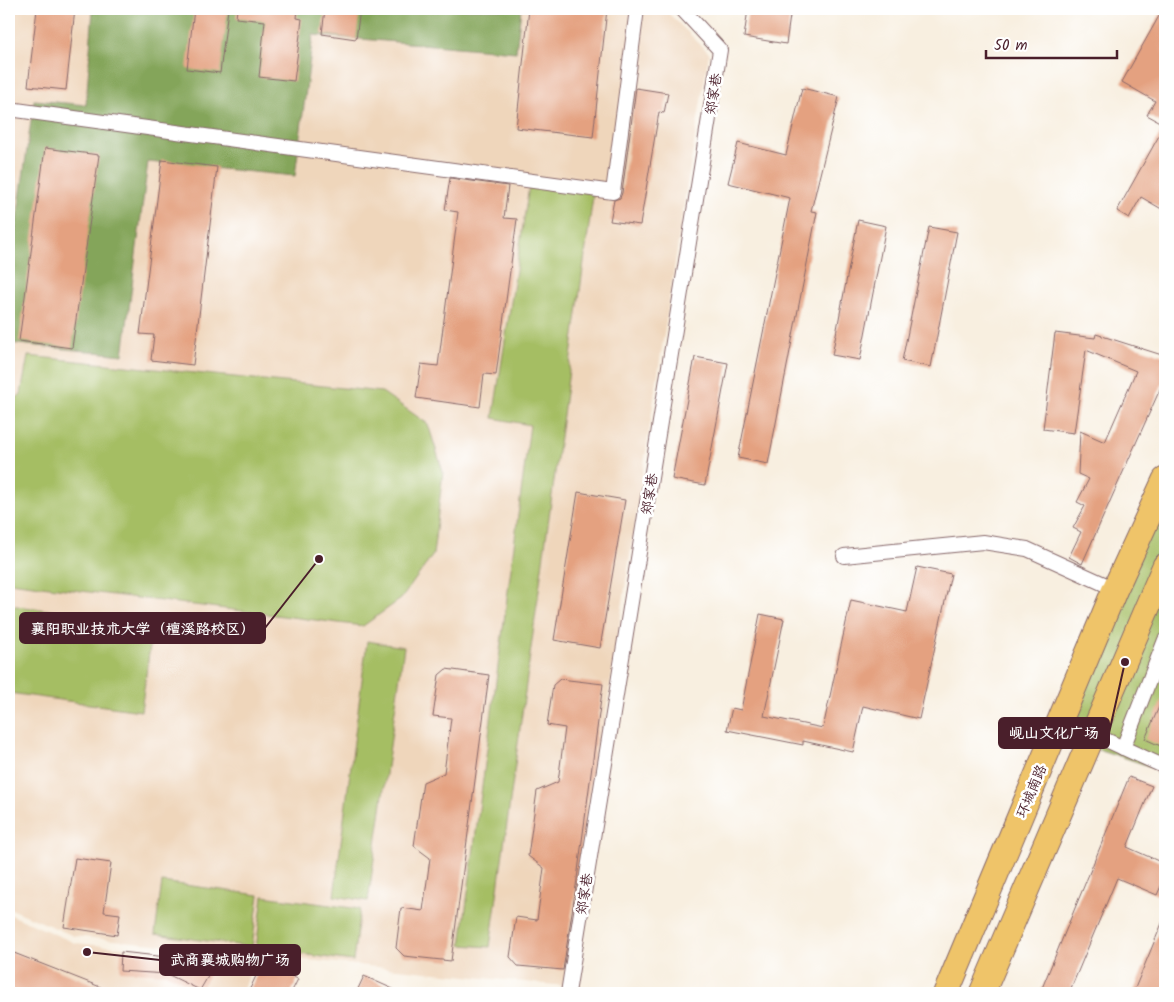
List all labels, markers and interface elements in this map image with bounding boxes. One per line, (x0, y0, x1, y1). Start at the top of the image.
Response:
scale bar (986, 28, 1118, 60)
text: 50 m (994, 34, 1028, 58)
street label: 郑家巷 (700, 71, 728, 117)
street label: 郑家巷 (636, 471, 664, 517)
callout: 襄阳职业技术大学（檀溪路校区） (20, 613, 265, 643)
text: 襄阳职业技术大学（檀溪路校区） (30, 618, 256, 642)
callout: 岘山文化广场 (999, 718, 1109, 748)
text: 岘山文化广场 (1009, 722, 1099, 746)
street label: 环城南路 (1011, 761, 1053, 821)
street label: 郑家巷 (571, 871, 599, 917)
callout: 武商襄城购物广场 (160, 945, 300, 975)
text: 武商襄城购物广场 (170, 949, 290, 973)

